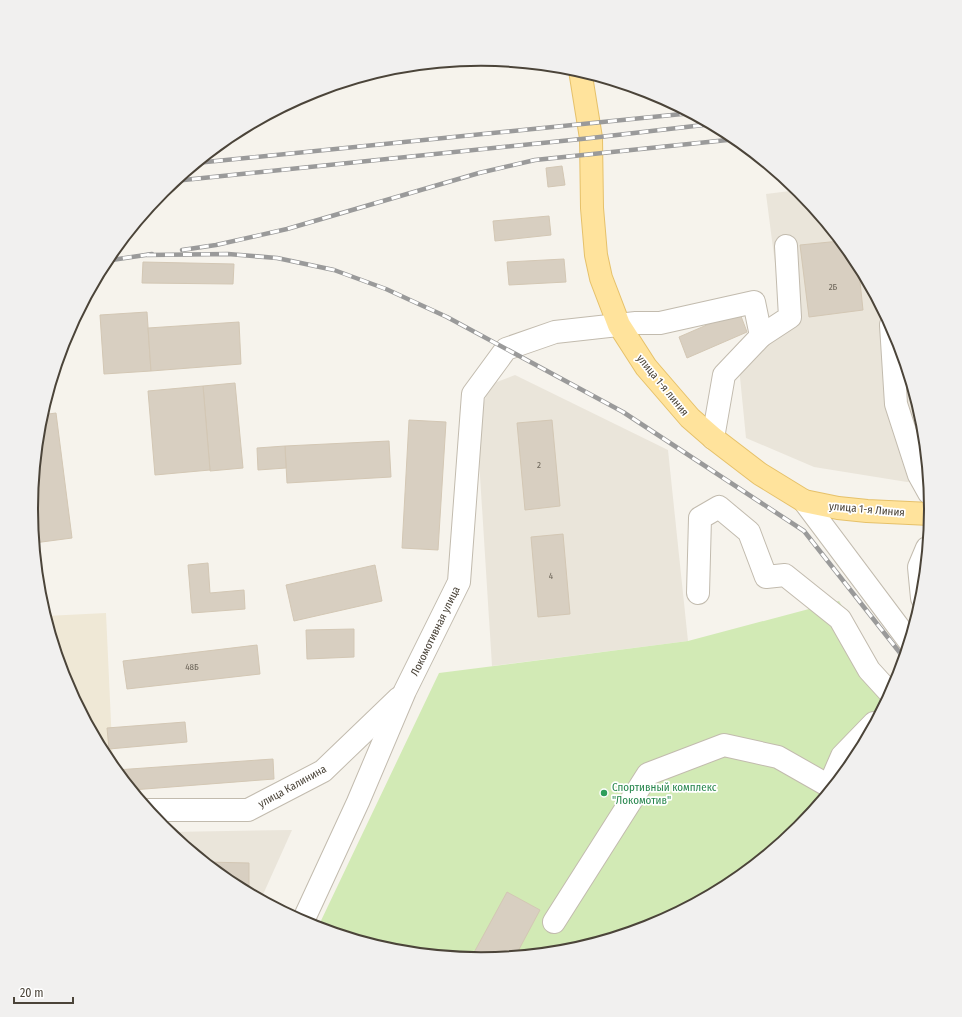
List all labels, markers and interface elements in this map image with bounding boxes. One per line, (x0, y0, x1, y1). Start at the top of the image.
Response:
house number: 2Б (829, 282, 838, 292)
street label: улица 1-я линия (634, 352, 691, 419)
house number: 2 (537, 460, 541, 470)
street label: улица 1-я Линия (829, 500, 905, 519)
house number: 4 (549, 571, 554, 581)
street label: Локомотивная улица (408, 584, 463, 678)
house number: 48Б (185, 662, 199, 672)
street label: улица Калинина (256, 762, 329, 811)
place label: Спортивный комплекс "Локомотив" (612, 781, 717, 807)
marker: Спортивный комплекс "Локомотив" (599, 788, 609, 798)
scale bar (14, 979, 73, 1005)
text: 20 m (20, 986, 44, 1000)

